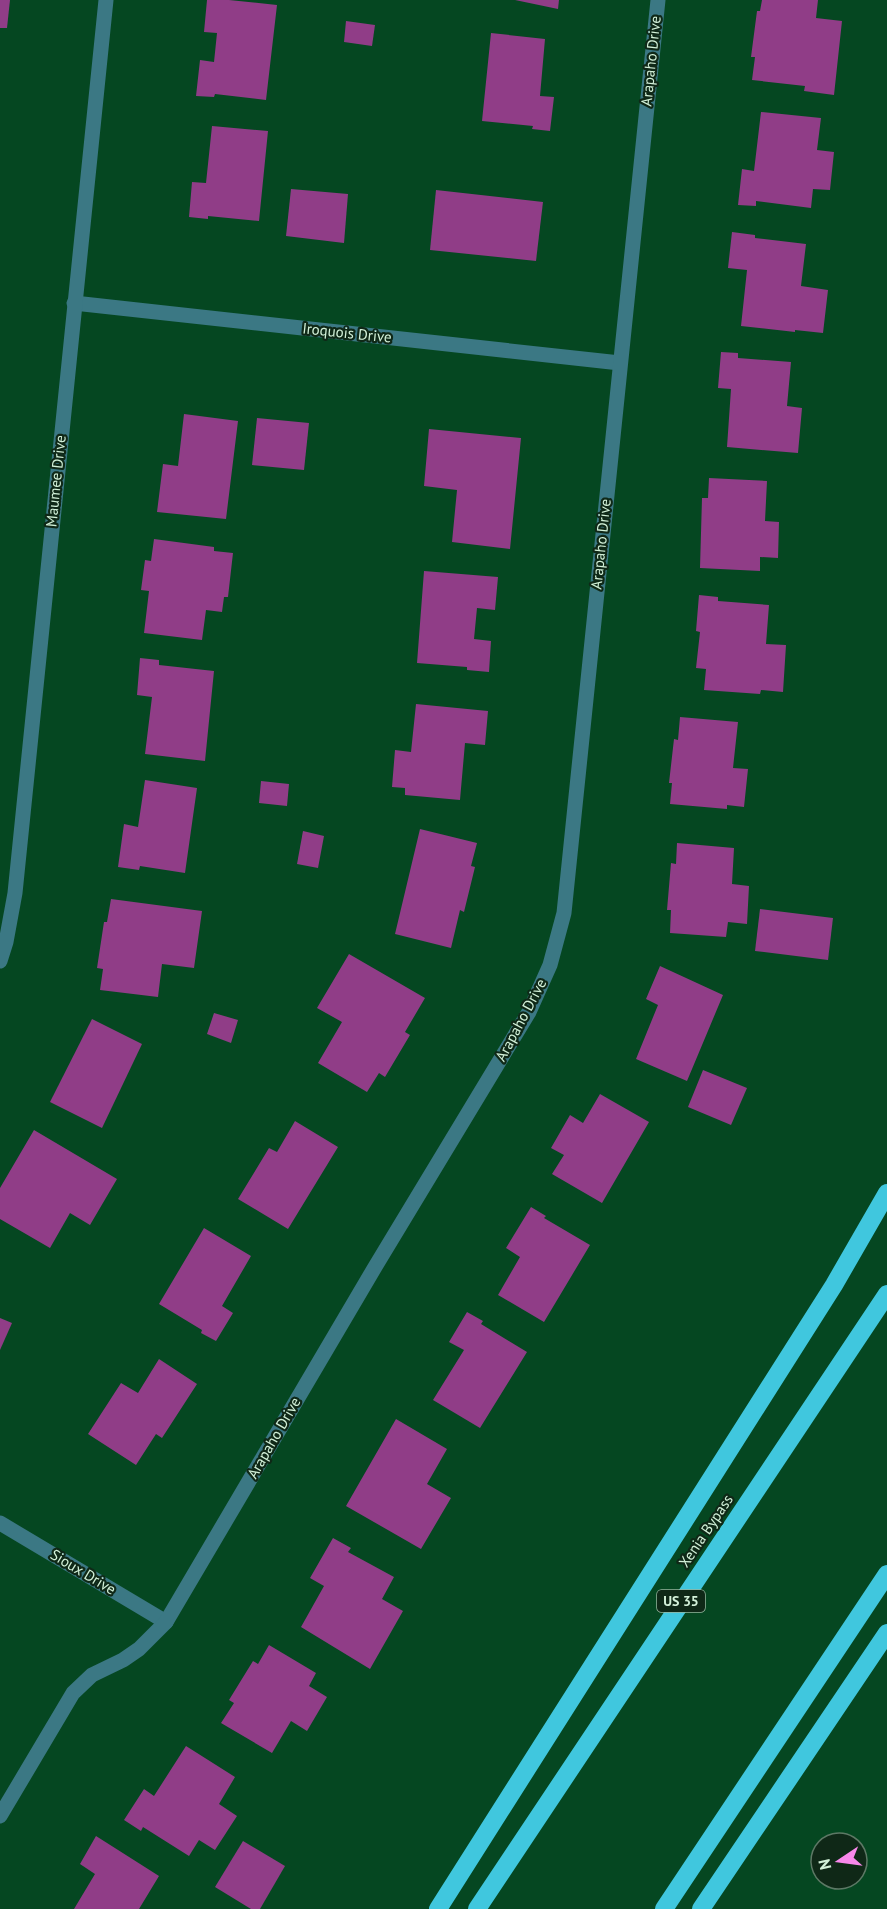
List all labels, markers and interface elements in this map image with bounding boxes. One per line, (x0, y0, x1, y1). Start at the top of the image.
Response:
street label: Arapaho Drive (636, 15, 665, 107)
street label: Iroquois Drive (301, 318, 393, 347)
street label: Maumee Drive (41, 434, 70, 528)
street label: Arapaho Drive (586, 498, 615, 590)
street label: Arapaho Drive (491, 975, 550, 1064)
street label: Arapaho Drive (243, 1394, 304, 1482)
street label: Xenia Bypass (674, 1491, 737, 1571)
street label: Sioux Drive (47, 1545, 119, 1599)
road number: US 35 (657, 1590, 705, 1612)
north arrow (809, 1831, 869, 1891)
text: N (813, 1857, 835, 1872)

